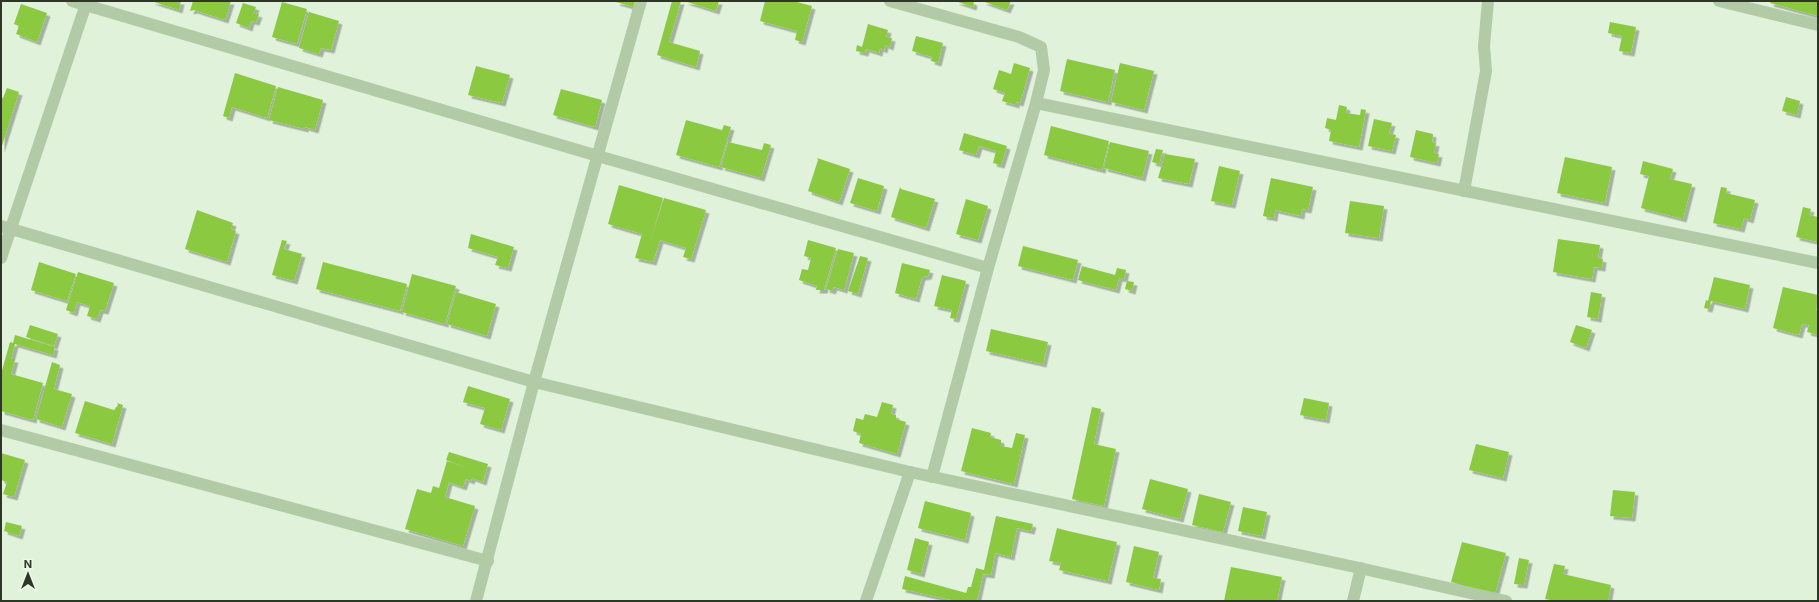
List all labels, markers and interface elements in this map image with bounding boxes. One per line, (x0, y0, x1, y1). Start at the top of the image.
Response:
north arrow (8, 554, 48, 594)
text: N (24, 557, 32, 571)

